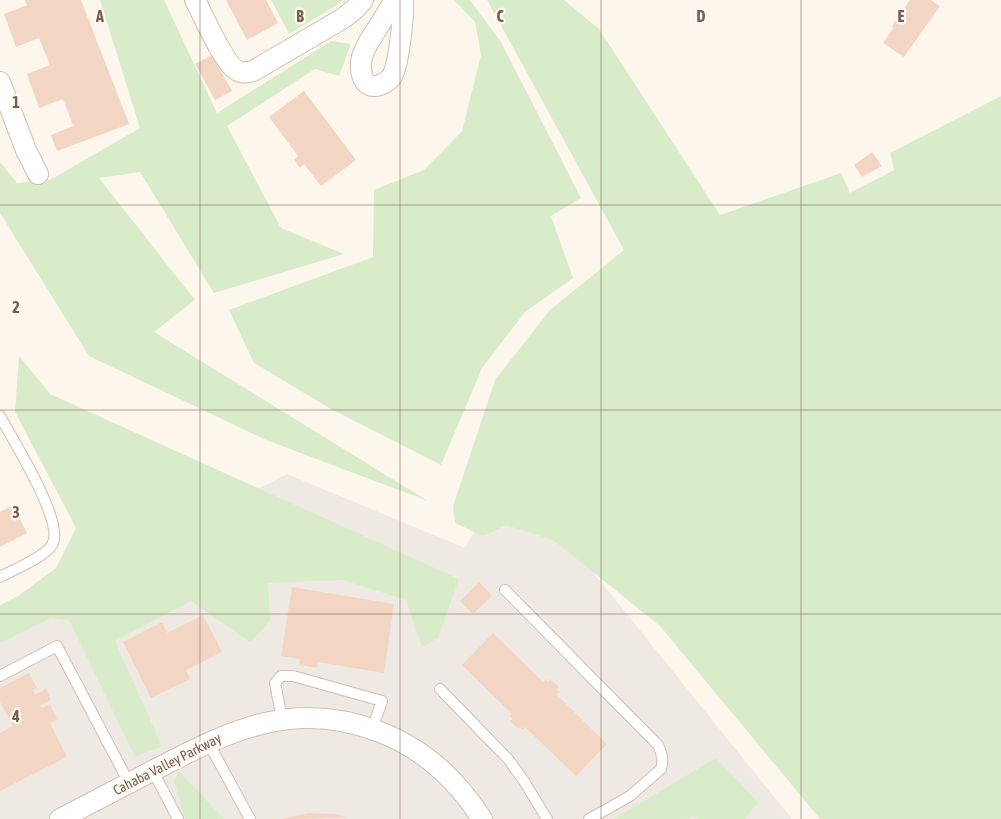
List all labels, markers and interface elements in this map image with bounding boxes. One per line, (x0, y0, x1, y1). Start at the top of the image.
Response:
text: A (95, 7, 104, 25)
text: B (296, 7, 304, 25)
text: C (496, 7, 504, 25)
text: D (697, 7, 706, 25)
text: E (898, 7, 905, 25)
text: 1 (12, 93, 20, 111)
text: 2 (12, 298, 20, 316)
text: 3 (12, 503, 20, 521)
text: 4 (11, 707, 20, 725)
street label: Cahaba Valley Parkway (110, 730, 224, 798)

